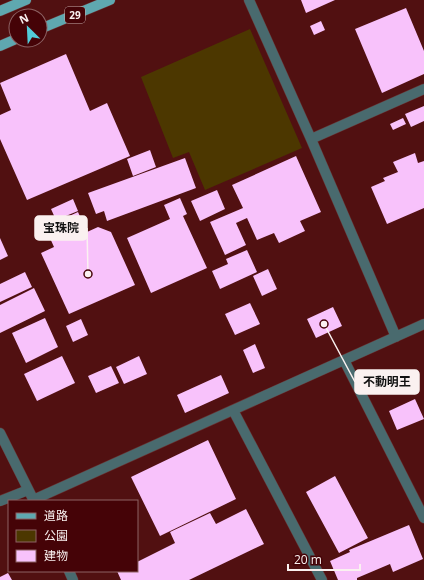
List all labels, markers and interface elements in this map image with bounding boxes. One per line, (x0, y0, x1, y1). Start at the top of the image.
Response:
road number: 29 (65, 7, 85, 23)
north arrow (8, 8, 48, 48)
text: N (17, 10, 31, 27)
callout: 宝珠院 (35, 216, 87, 240)
text: 宝珠院 (43, 219, 79, 236)
callout: 不動明王 (355, 370, 419, 394)
text: 不動明王 (363, 373, 411, 390)
legend (8, 500, 138, 572)
text: 道路 (44, 507, 68, 524)
text: 公園 (44, 527, 68, 544)
scale bar (288, 546, 360, 572)
text: 建物 (44, 547, 68, 564)
text: 20 m (294, 551, 322, 568)

